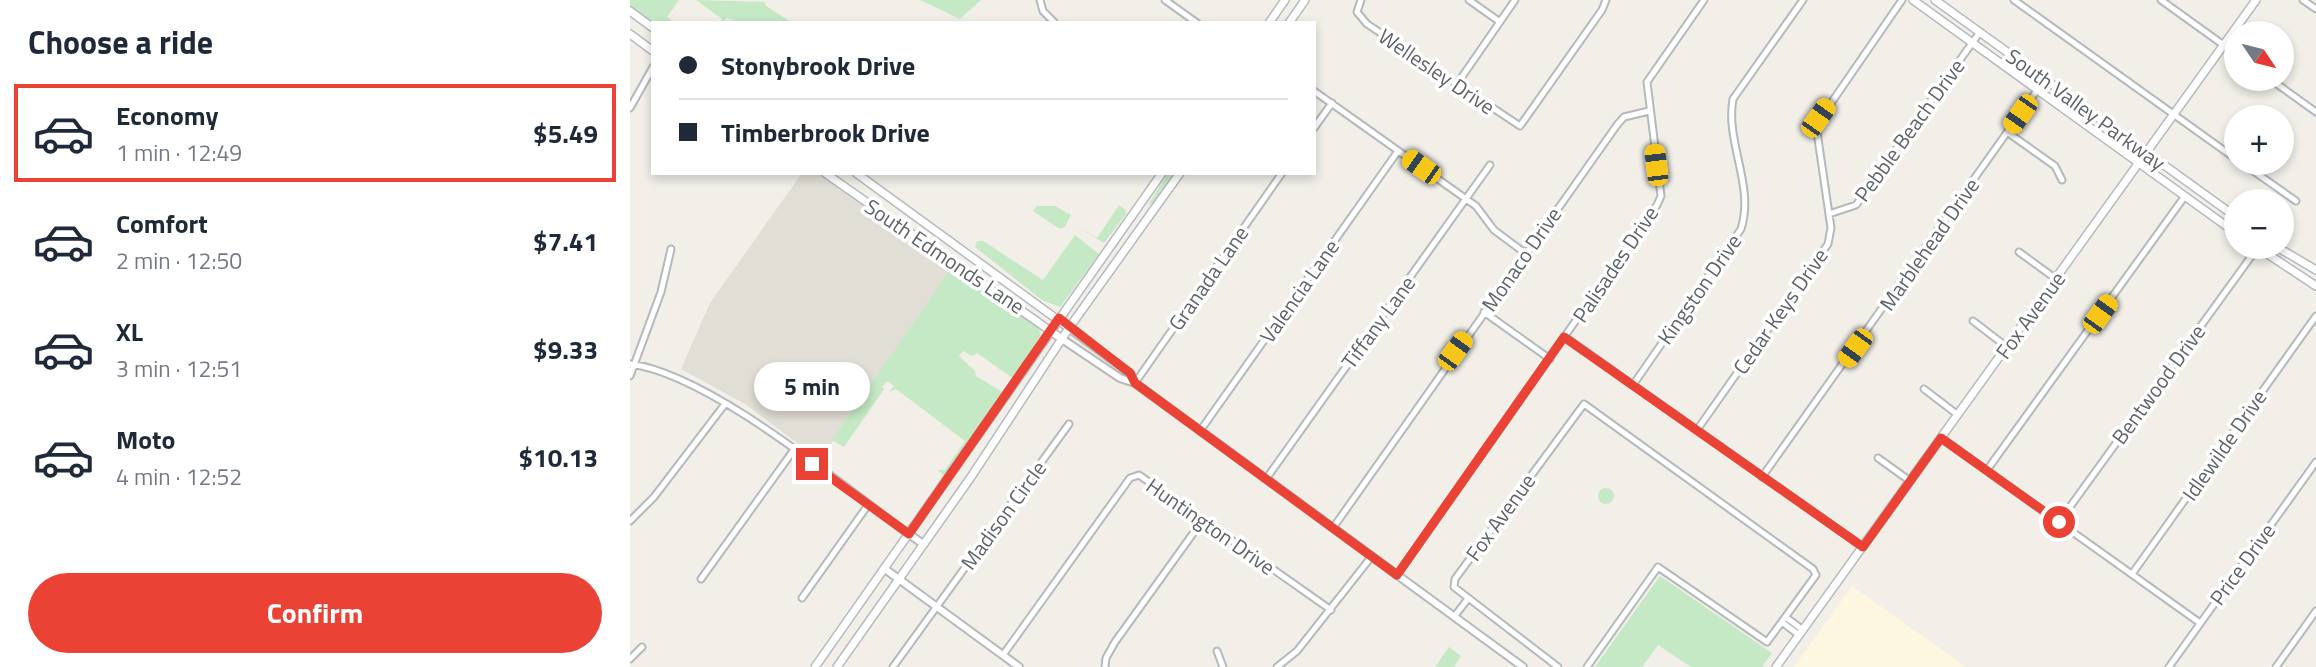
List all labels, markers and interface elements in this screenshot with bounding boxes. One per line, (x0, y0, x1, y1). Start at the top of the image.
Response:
text: Choose a ride (28, 18, 213, 66)
street label: Wellesley Drive (1372, 20, 1502, 122)
north arrow (2224, 21, 2294, 91)
map controls (2224, 21, 2294, 259)
street label: South Valley Parkway (1999, 40, 2173, 178)
text: Stonybrook Drive (721, 46, 915, 85)
street label: Pebble Beach Drive (1846, 52, 1972, 208)
car (2000, 91, 2041, 137)
car (1798, 95, 1839, 141)
text: Economy (116, 96, 218, 135)
icon: car (32, 102, 95, 165)
button: + (2224, 105, 2294, 175)
text: Timberbrook Drive (721, 113, 930, 152)
text: $5.49 (533, 114, 598, 153)
text: 1 min · 12:49 (116, 135, 242, 170)
car (1644, 143, 1669, 187)
car (1398, 146, 1445, 188)
street label: Marblehead Drive (1871, 171, 1987, 317)
button: − (2224, 189, 2294, 259)
street label: South Edmonds Lane (858, 190, 1032, 322)
street label: Palisades Drive (1564, 199, 1666, 329)
street label: Monaco Drive (1473, 200, 1569, 318)
text: Comfort (116, 204, 208, 243)
icon: car (32, 210, 95, 273)
street label: Granada Lane (1160, 219, 1256, 337)
text: $7.41 (533, 222, 598, 261)
street label: Kingston Drive (1649, 227, 1749, 351)
street label: Valencia Lane (1251, 233, 1347, 349)
street label: Cedar Keys Drive (1725, 241, 1835, 381)
text: 2 min · 12:50 (116, 243, 242, 278)
street label: Fox Avenue (1987, 265, 2073, 365)
street label: Tiffany Lane (1333, 269, 1423, 375)
car (2080, 291, 2121, 337)
text: XL (116, 312, 143, 351)
street label: Bentwood Drive (2103, 317, 2213, 451)
icon: car (32, 318, 95, 381)
car (1835, 325, 1876, 371)
car (1435, 328, 1476, 374)
text: $9.33 (533, 330, 598, 369)
text: 3 min · 12:51 (116, 351, 242, 386)
callout: 5 min (754, 363, 870, 412)
text: 5 min (784, 369, 840, 404)
street label: Idlewilde Drive (2174, 383, 2274, 507)
text: Moto (116, 420, 175, 459)
icon: car (32, 426, 95, 489)
text: $10.13 (519, 438, 598, 477)
route end (796, 448, 828, 480)
street label: Madison Circle (952, 454, 1054, 576)
text: 4 min · 12:52 (116, 459, 242, 494)
street label: Fox Avenue (1457, 467, 1543, 567)
street label: Huntington Drive (1140, 470, 1282, 582)
route start (2043, 506, 2075, 538)
street label: Price Drive (2201, 516, 2283, 612)
button: Confirm (28, 573, 602, 653)

